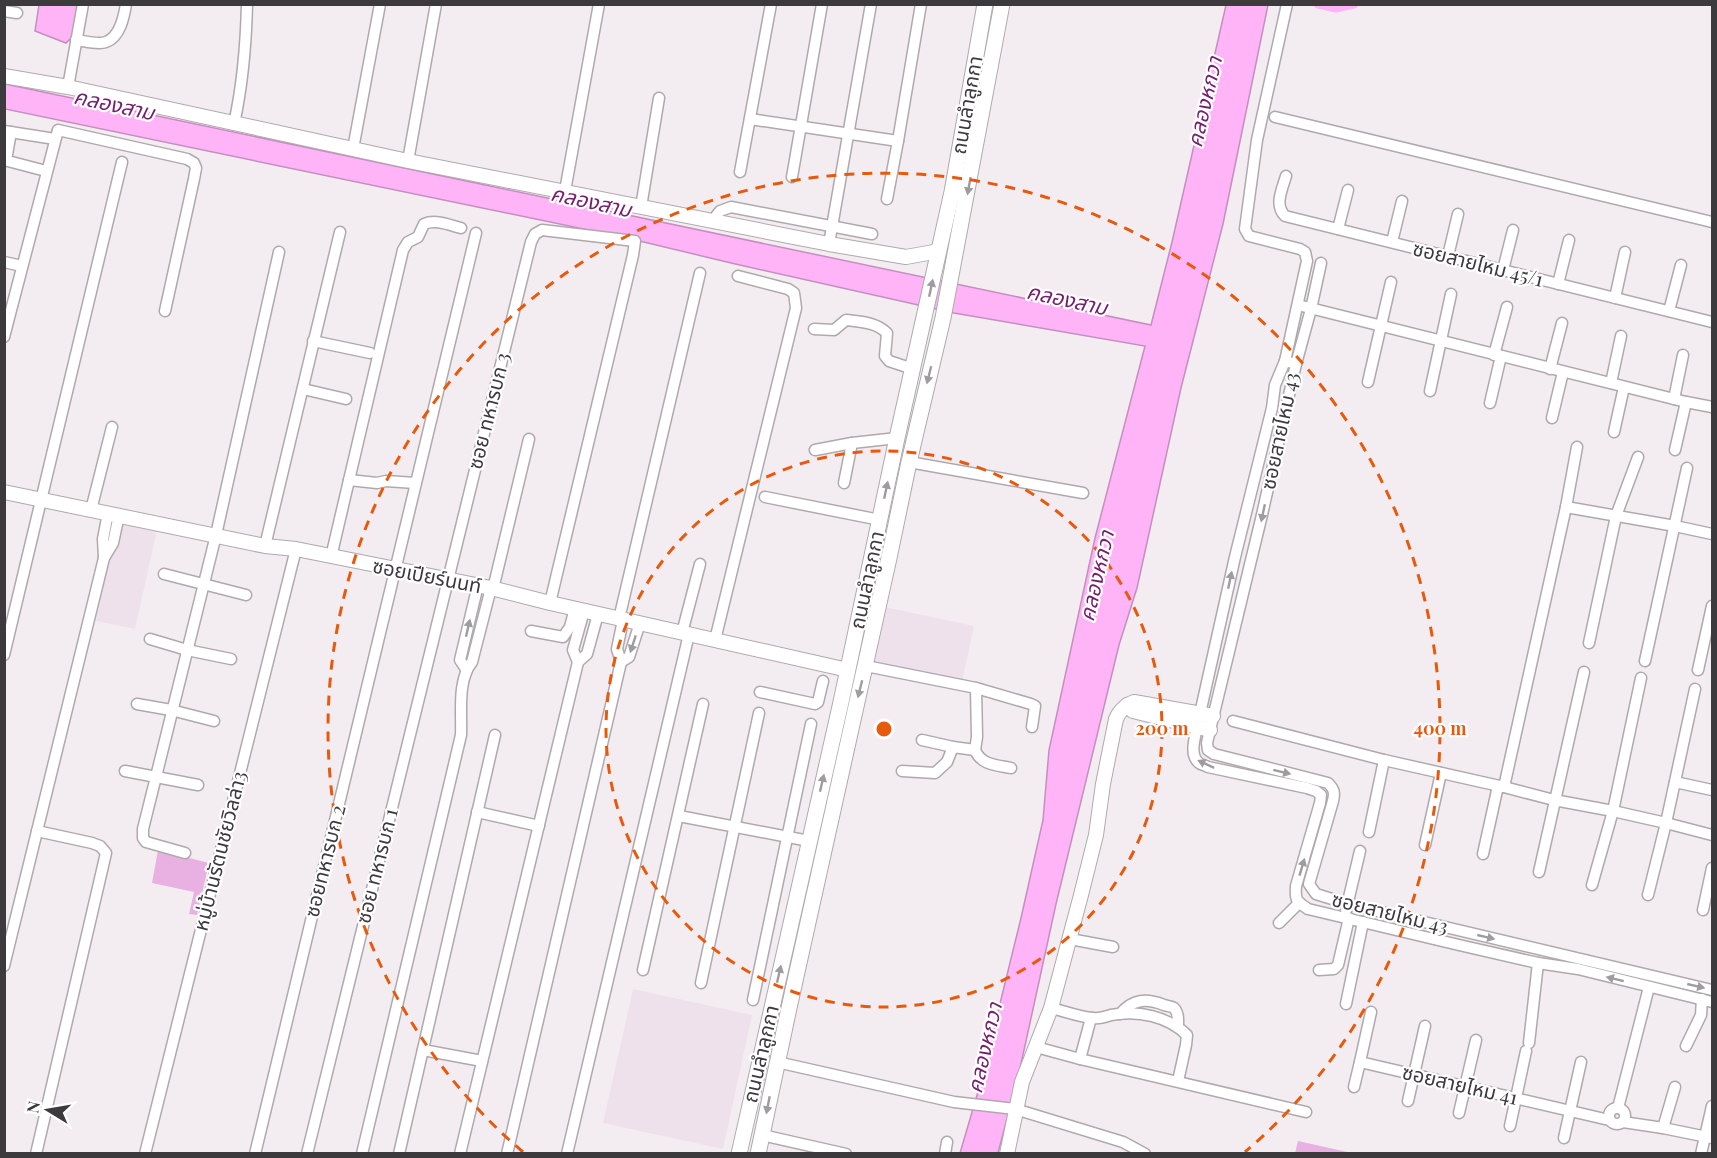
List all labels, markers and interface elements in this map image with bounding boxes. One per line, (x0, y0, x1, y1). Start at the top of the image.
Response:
water label: คลองหกวา (1179, 52, 1227, 150)
street label: ถนนลำลูกกา (944, 53, 988, 156)
water label: คลองสาม (72, 81, 159, 126)
one-way arrow (964, 177, 973, 196)
water label: คลองสาม (549, 178, 636, 223)
street label: ซอยสายไหม 45/1 (1410, 233, 1546, 292)
water label: คลองสาม (1025, 276, 1112, 321)
one-way arrow (927, 279, 936, 298)
street label: ซอย ทหารบก 3 (460, 349, 515, 472)
one-way arrow (924, 366, 934, 384)
street label: ซอยสายไหม 43 (1253, 370, 1304, 492)
one-way arrow (882, 480, 891, 499)
one-way arrow (1257, 504, 1267, 522)
water label: คลองหกวา (1071, 526, 1119, 624)
street label: ถนนลำลูกกา (842, 528, 890, 631)
street label: ซอยเปียร์นนท์ (370, 551, 484, 598)
one-way arrow (1226, 570, 1235, 589)
one-way arrow (463, 619, 473, 637)
one-way arrow (628, 635, 637, 653)
one-way arrow (854, 679, 864, 698)
text: 200 m (1135, 716, 1189, 740)
text: 400 m (1413, 716, 1467, 740)
centre of rings (874, 719, 894, 739)
one-way arrow (1197, 759, 1214, 768)
one-way arrow (1273, 767, 1291, 777)
street label: หมู่บ้านรัตนชัยวิลล่า3 (186, 768, 252, 934)
one-way arrow (818, 774, 828, 793)
street label: ซอยทหารบก 2 (297, 802, 351, 920)
street label: ซอย ทหารบก 1 (348, 805, 403, 926)
one-way arrow (1298, 858, 1307, 876)
street label: ซอยสายไหม 43 (1329, 884, 1451, 939)
one-way arrow (1477, 932, 1495, 942)
one-way arrow (775, 964, 785, 983)
one-way arrow (1605, 973, 1624, 983)
one-way arrow (1687, 981, 1706, 991)
water label: คลองหกวา (959, 998, 1007, 1096)
street label: ถนนลำลูกกา (735, 1002, 785, 1105)
street label: ซอยสายไหม 41 (1400, 1057, 1521, 1110)
north arrow (18, 1080, 78, 1140)
one-way arrow (763, 1095, 773, 1114)
text: N (21, 1099, 44, 1115)

